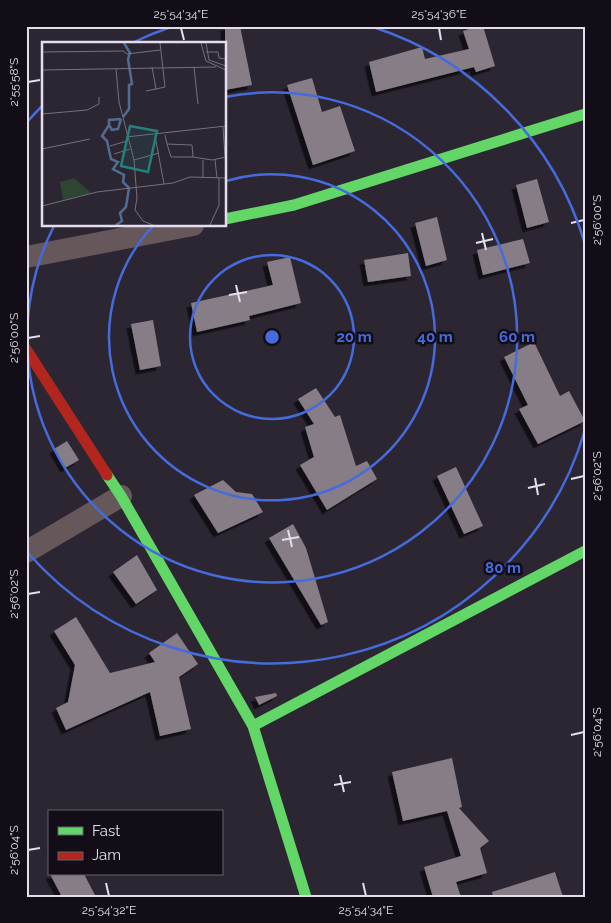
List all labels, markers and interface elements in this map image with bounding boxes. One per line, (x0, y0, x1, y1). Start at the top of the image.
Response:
text: 25°54'34"E (154, 7, 208, 21)
text: 25°54'36"E (411, 7, 467, 21)
inset map (42, 42, 226, 226)
text: 2°55'58"S (7, 58, 21, 106)
text: 2°56'00"S (590, 195, 604, 245)
text: 2°56'00"S (7, 313, 21, 363)
centre of rings (263, 328, 281, 346)
text: 20 m (336, 328, 372, 346)
text: 40 m (417, 328, 453, 346)
text: 60 m (499, 328, 535, 346)
text: 2°56'02"S (590, 451, 604, 501)
text: 80 m (485, 559, 521, 577)
text: 2°56'02"S (7, 569, 21, 619)
text: 2°56'04"S (590, 707, 604, 757)
legend (48, 810, 222, 876)
text: Fast (92, 822, 120, 840)
text: 2°56'04"S (7, 825, 21, 875)
text: Jam (92, 846, 121, 864)
text: 25°54'32"E (82, 903, 136, 917)
text: 25°54'34"E (339, 903, 393, 917)

